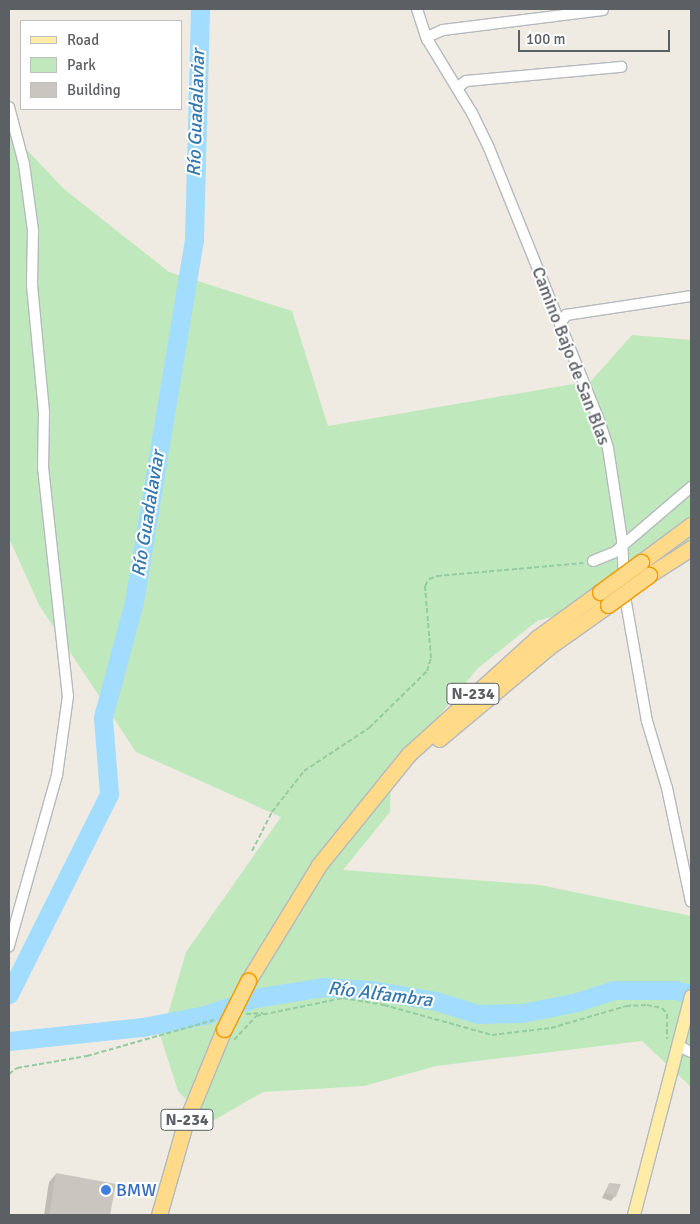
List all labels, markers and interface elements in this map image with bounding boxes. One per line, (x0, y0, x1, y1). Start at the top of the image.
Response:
legend (20, 20, 182, 110)
scale bar (520, 20, 672, 52)
text: 100 m (526, 30, 566, 48)
text: Road (67, 31, 99, 49)
water label: Río Guadalaviar (183, 49, 211, 177)
text: Park (67, 56, 96, 74)
text: Building (67, 81, 121, 99)
street label: Camino Bajo de San Blas (527, 264, 615, 448)
water label: Río Guadalaviar (128, 449, 170, 579)
road number: N-234 (446, 681, 500, 708)
water label: Río Alfambra (326, 977, 434, 1013)
road number: N-234 (160, 1106, 214, 1134)
place label: BMW (116, 1179, 156, 1201)
marker: BMW (100, 1184, 112, 1196)

